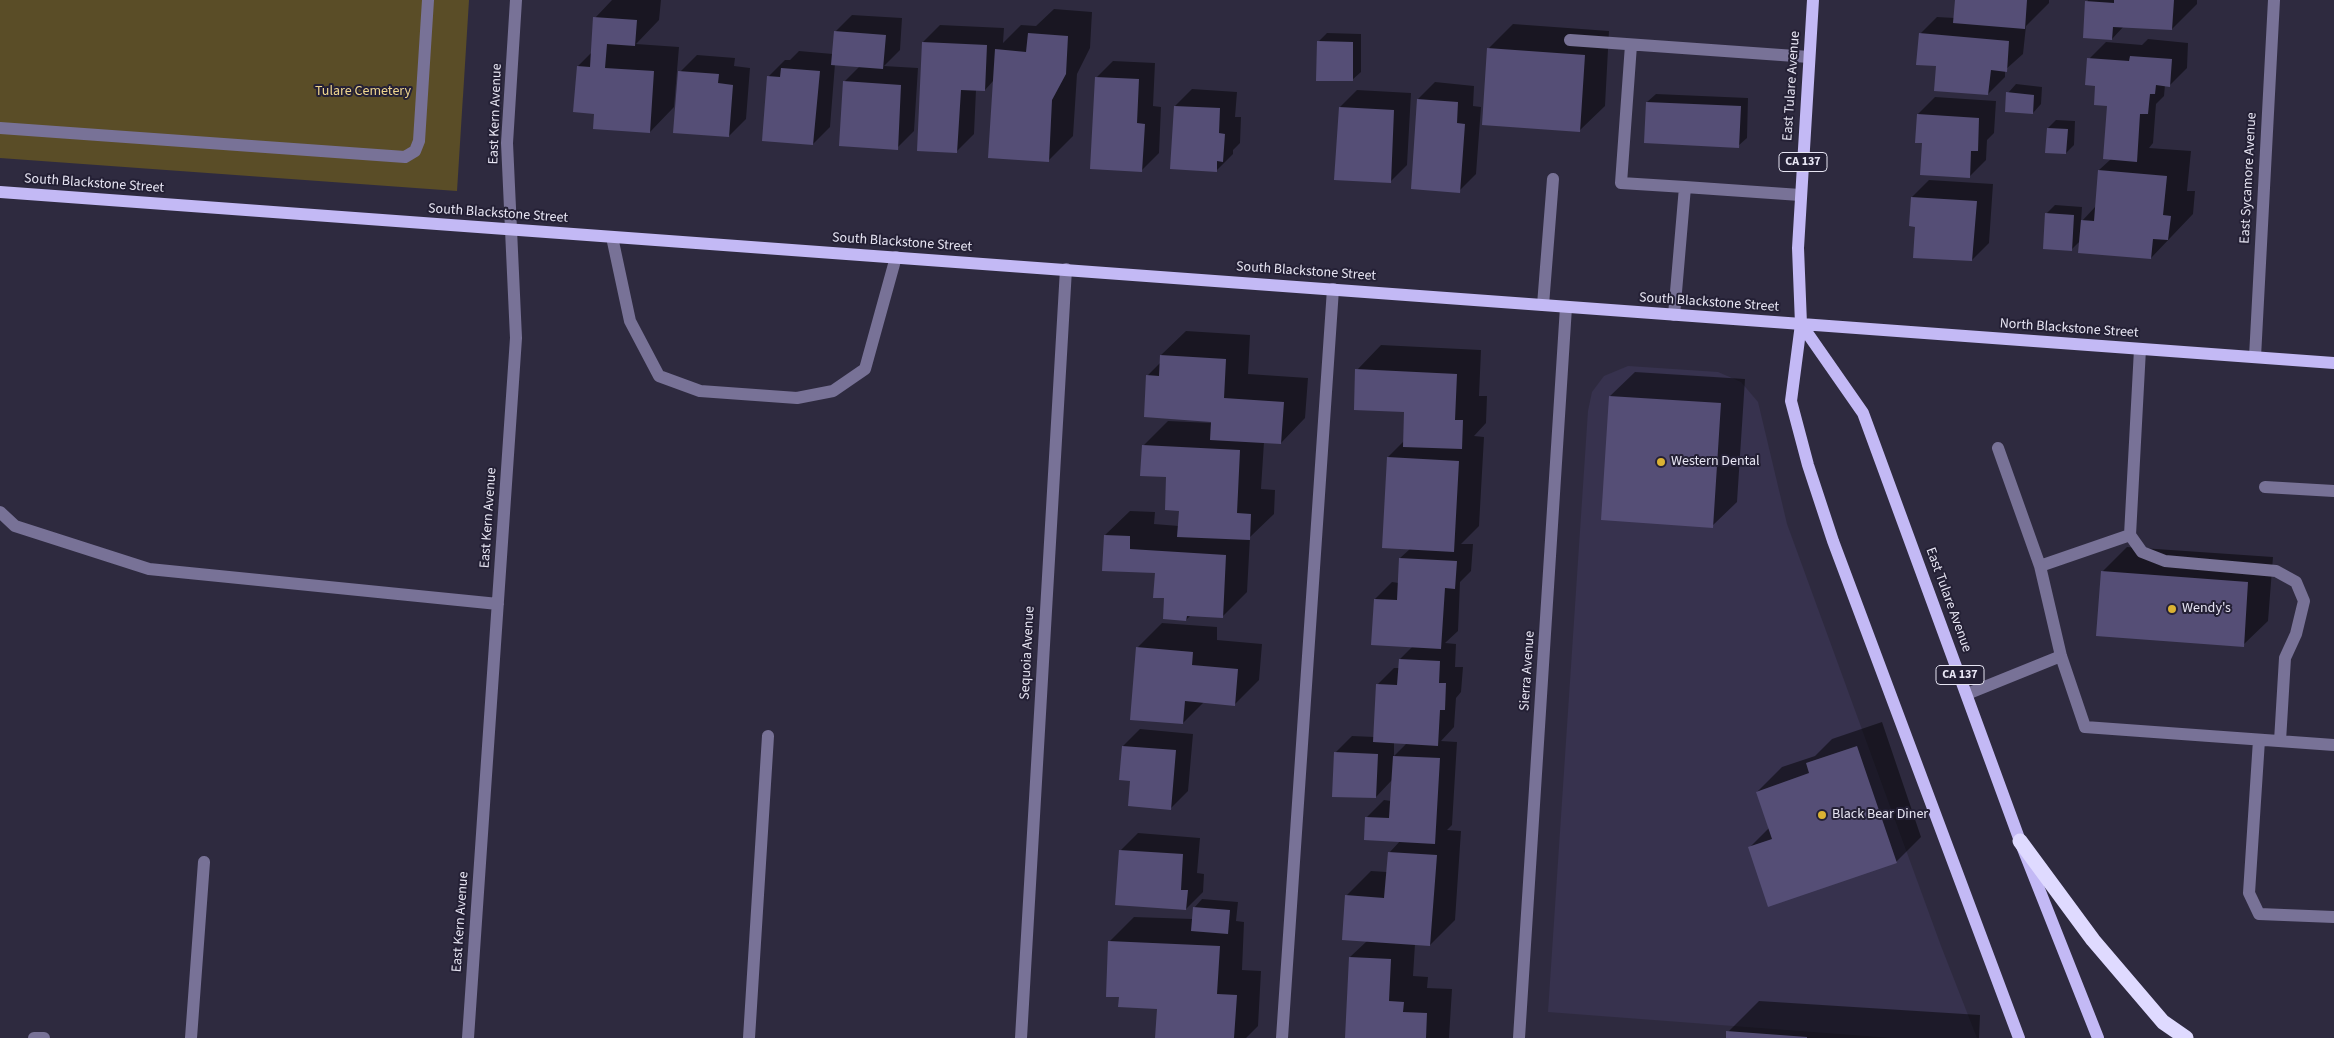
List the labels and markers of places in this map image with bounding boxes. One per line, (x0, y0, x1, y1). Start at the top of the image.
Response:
place label: Western Dental (1671, 454, 1760, 470)
marker: Western Dental (1655, 456, 1667, 468)
place label: Wendy's (2182, 601, 2231, 617)
marker: Wendy's (2166, 603, 2178, 615)
place label: Black Bear Diner (1832, 807, 1928, 823)
marker: Black Bear Diner (1816, 809, 1828, 821)

